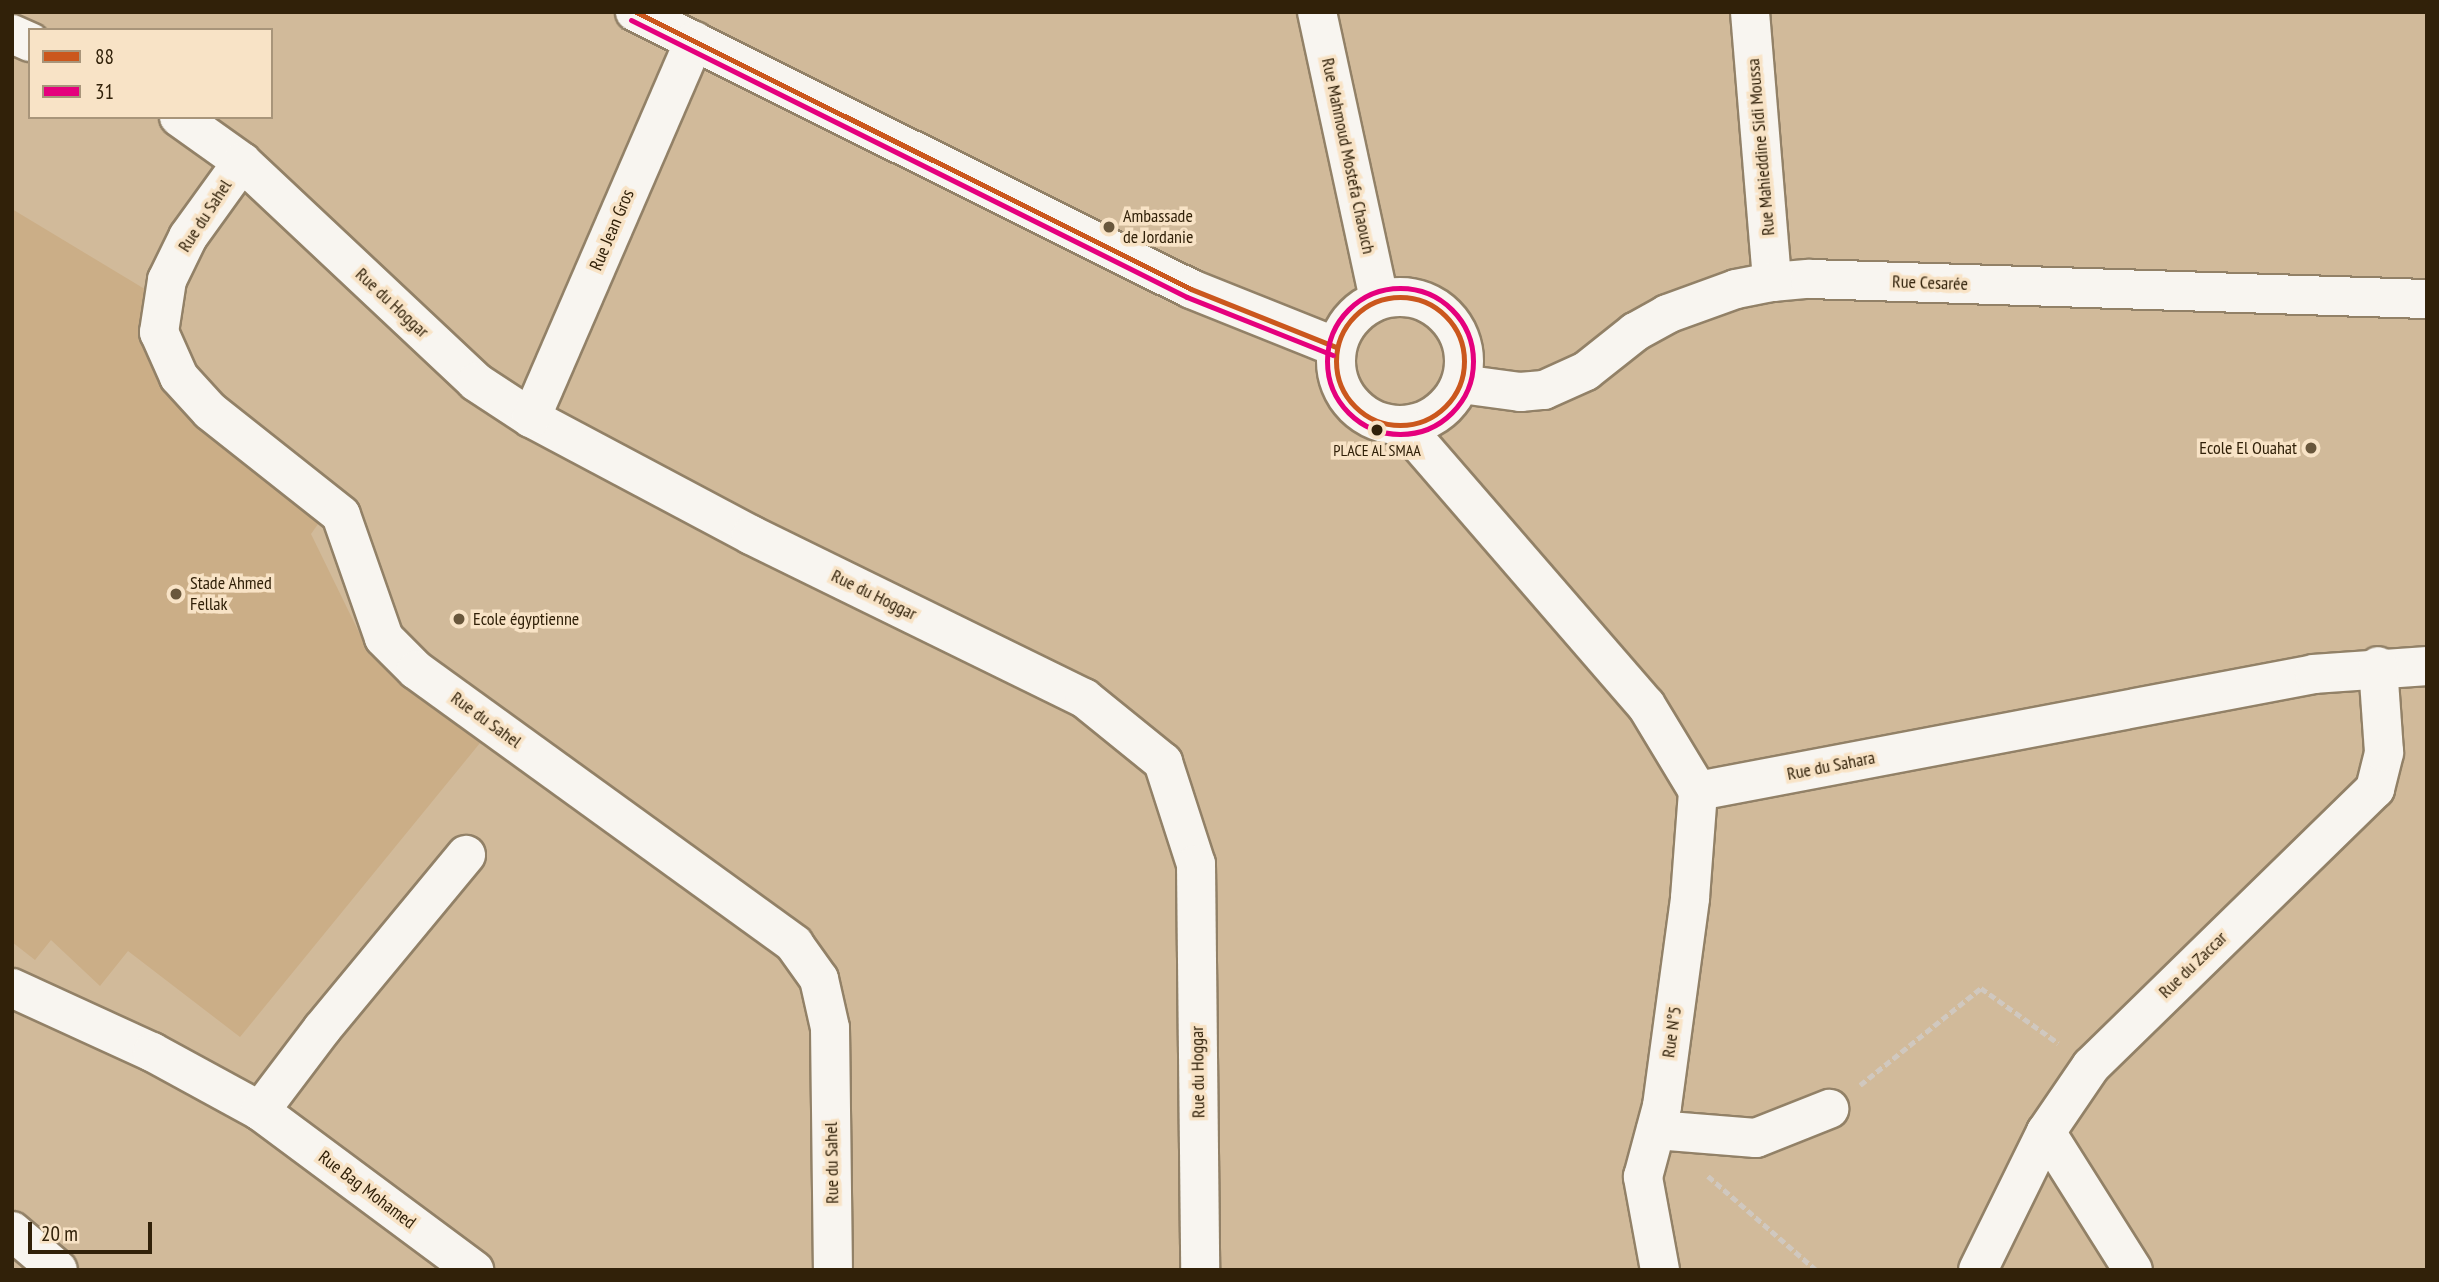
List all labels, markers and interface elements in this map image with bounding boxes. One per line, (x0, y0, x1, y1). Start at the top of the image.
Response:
legend (28, 28, 273, 119)
text: 88 (95, 43, 114, 70)
street label: Rue Mahmoud Mostefa Chaouch (1317, 56, 1379, 256)
street label: Rue Mahieddine Sidi Moussa (1742, 57, 1780, 237)
text: 31 (95, 78, 114, 105)
street label: Rue du Sahel (174, 176, 236, 256)
street label: Rue Jean Gros (585, 186, 639, 274)
place label: Ambassade de Jordanie (1123, 206, 1193, 248)
marker: Ambassade de Jordanie (1101, 219, 1117, 235)
street label: Rue du Hoggar (351, 264, 433, 342)
street label: Rue Cesarée (1892, 271, 1968, 295)
marker: PLACE AL SMAA (1370, 423, 1384, 437)
place label: Ecole El Ouahat (2199, 437, 2297, 459)
place label: PLACE AL SMAA (1333, 440, 1421, 460)
marker: Ecole El Ouahat (2303, 440, 2319, 456)
street label: Rue du Hoggar (828, 565, 920, 625)
place label: Stade Ahmed Fellak (190, 573, 272, 616)
marker: Stade Ahmed Fellak (168, 586, 184, 602)
place label: Ecole égyptienne (473, 608, 579, 630)
marker: Ecole égyptienne (451, 611, 467, 627)
street label: Rue du Sahel (447, 687, 525, 753)
street label: Rue du Sahara (1785, 747, 1877, 785)
street label: Rue du Zaccar (2154, 927, 2232, 1003)
street label: Rue N°5 (1658, 1005, 1686, 1059)
street label: Rue du Hoggar (1186, 1026, 1210, 1118)
street label: Rue du Sahel (820, 1122, 844, 1204)
street label: Rue Bag Mohamed (314, 1146, 420, 1234)
scale bar (32, 1208, 156, 1252)
text: 20 m (41, 1220, 78, 1247)

